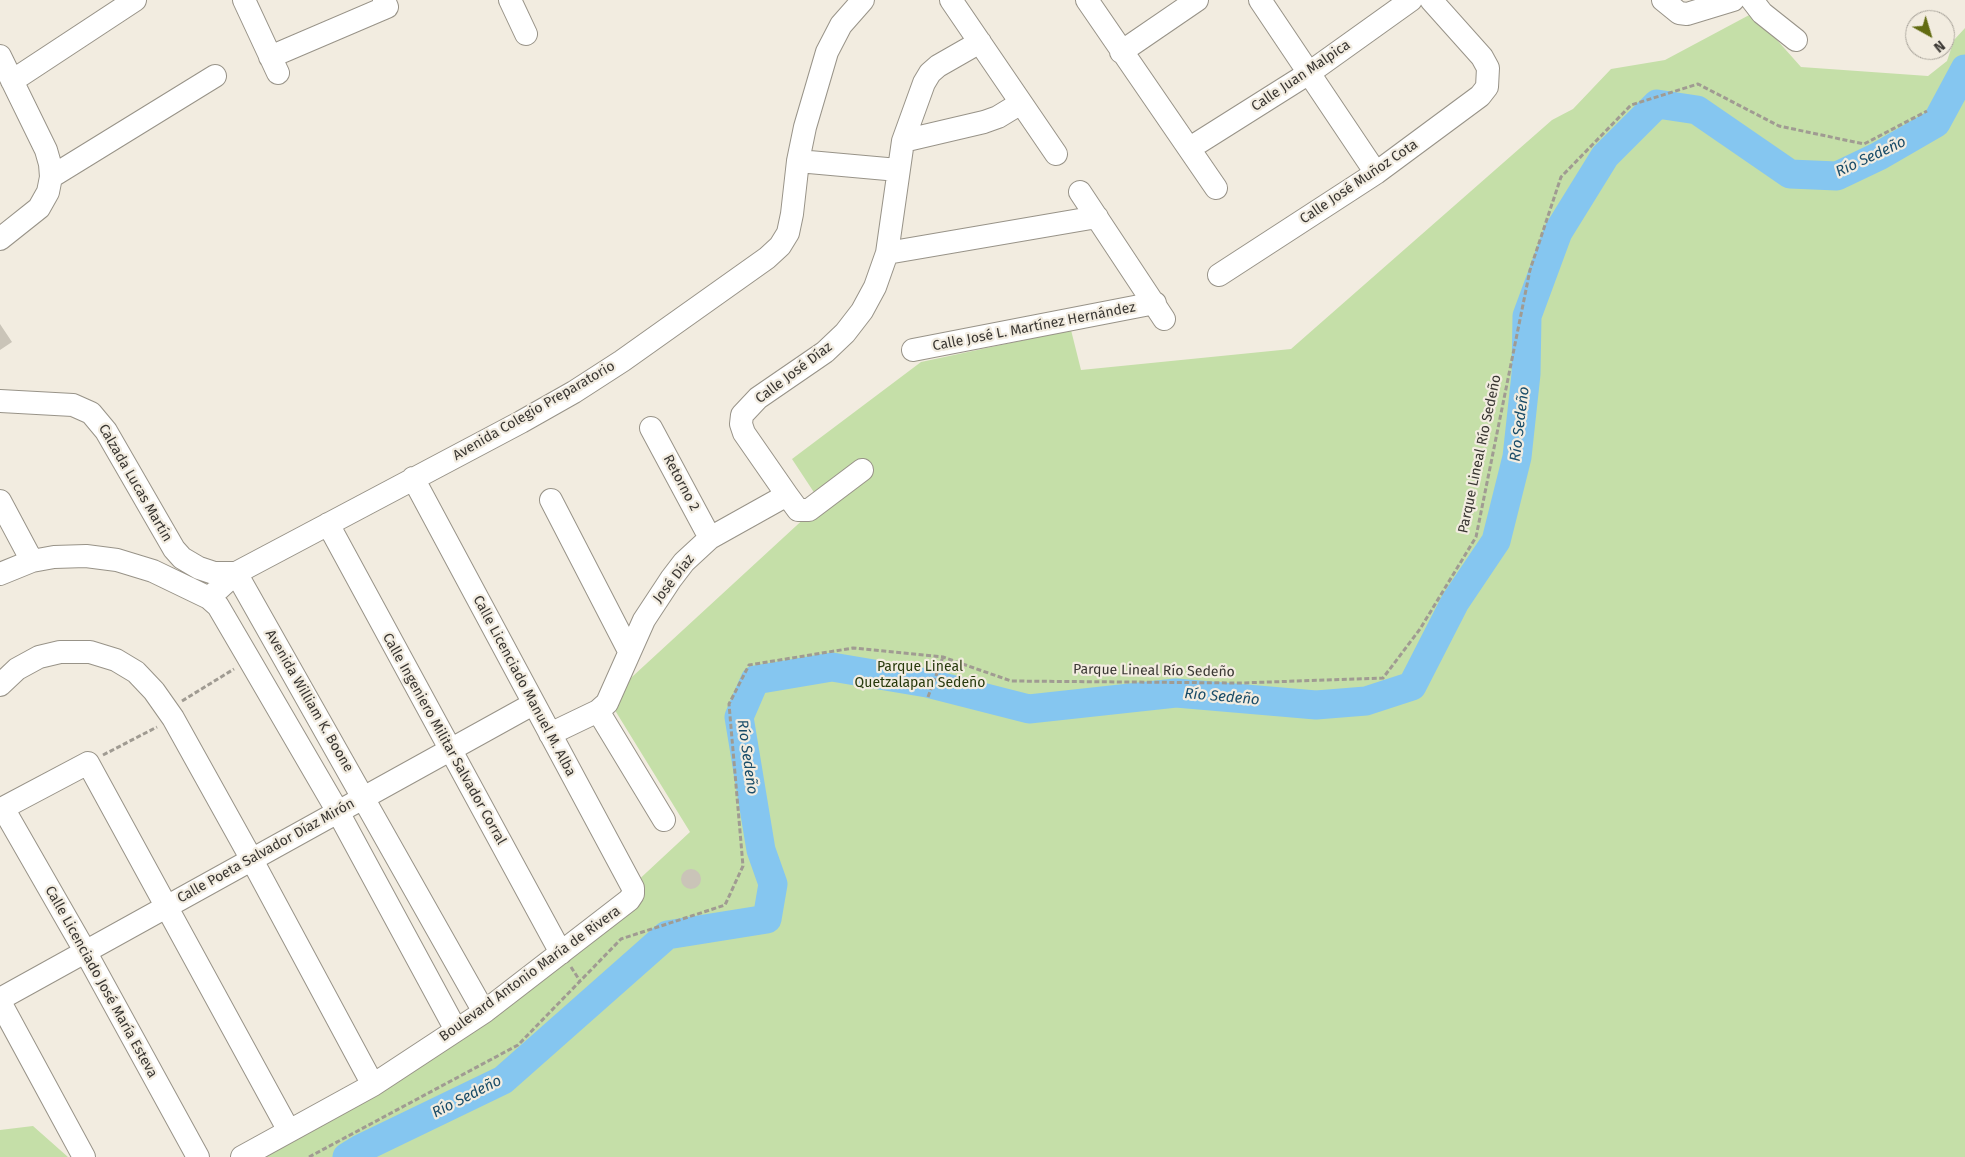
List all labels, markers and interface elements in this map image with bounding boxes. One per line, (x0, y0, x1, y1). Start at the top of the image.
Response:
north arrow (1905, 10, 1955, 60)
street label: Calle Juan Malpica (1248, 37, 1354, 115)
text: N (1930, 37, 1948, 56)
water label: Río Sedeño (1833, 133, 1909, 181)
street label: Calle José Muñoz Cota (1297, 136, 1421, 228)
street label: Calle José L. Martínez Hernández (931, 299, 1137, 355)
street label: Calle José Díaz (752, 339, 836, 407)
street label: Avenida Colegio Preparatorio (450, 358, 618, 464)
street label: Parque Lineal Río Sedeño (1455, 373, 1505, 535)
water label: Río Sedeño (1506, 385, 1534, 463)
street label: Calzada Lucas Martín (94, 421, 176, 545)
street label: Retorno 2 (659, 452, 703, 514)
street label: José Díaz (650, 551, 698, 607)
street label: Calle Licenciado Manuel M. Alba (469, 593, 579, 779)
street label: Avenida William K. Boone (261, 627, 357, 775)
street label: Calle Ingeniero Militar Salvador Corral (379, 630, 509, 848)
park label: Parque Lineal Quetzalapan Sedeño (855, 659, 985, 692)
street label: Parque Lineal Río Sedeño (1073, 661, 1235, 681)
water label: Río Sedeño (1184, 685, 1260, 709)
water label: Río Sedeño (733, 718, 761, 796)
street label: Calle Poeta Salvador Díaz Mirón (174, 795, 358, 907)
street label: Calle Licenciado José María Esteva (41, 883, 161, 1081)
street label: Boulevard Antonio María de Rivera (436, 903, 624, 1045)
water label: Río Sedeño (429, 1072, 505, 1122)

